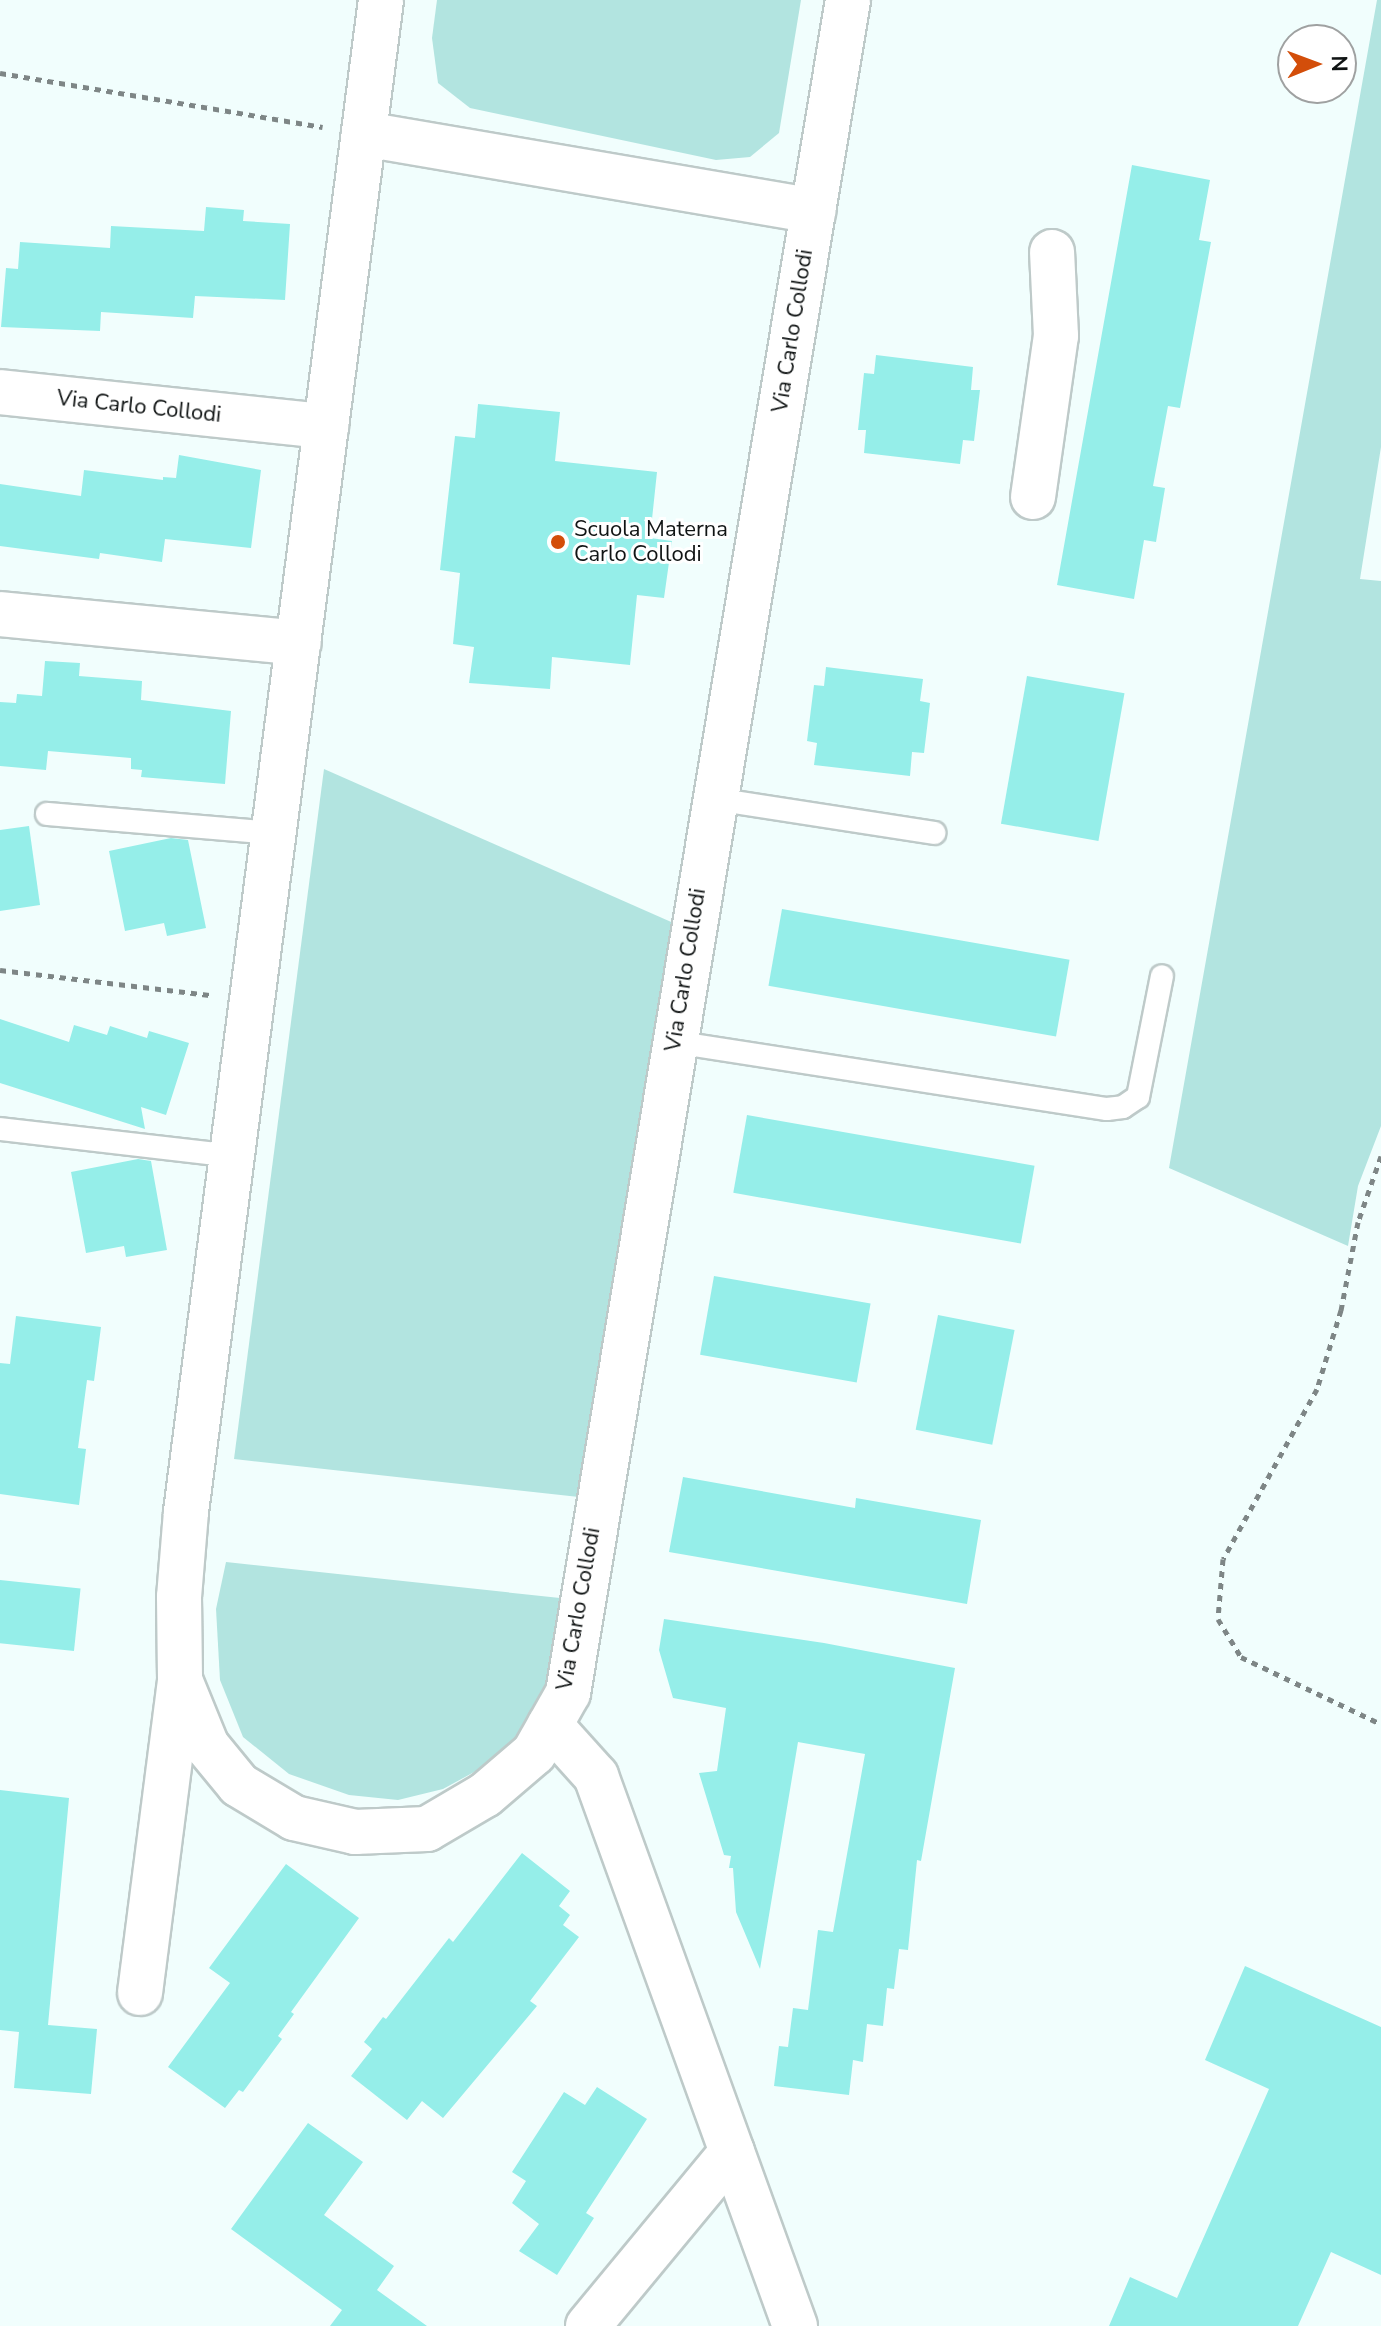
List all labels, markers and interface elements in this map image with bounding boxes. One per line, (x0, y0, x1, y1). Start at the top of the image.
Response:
north arrow (1277, 24, 1357, 104)
text: N (1324, 55, 1354, 72)
street label: Via Carlo Collodi (767, 247, 819, 415)
street label: Via Carlo Collodi (55, 385, 223, 429)
place label: Scuola Materna Carlo Collodi (574, 516, 728, 568)
marker: Scuola Materna Carlo Collodi (549, 533, 567, 551)
street label: Via Carlo Collodi (660, 886, 712, 1054)
street label: Via Carlo Collodi (552, 1525, 606, 1693)

